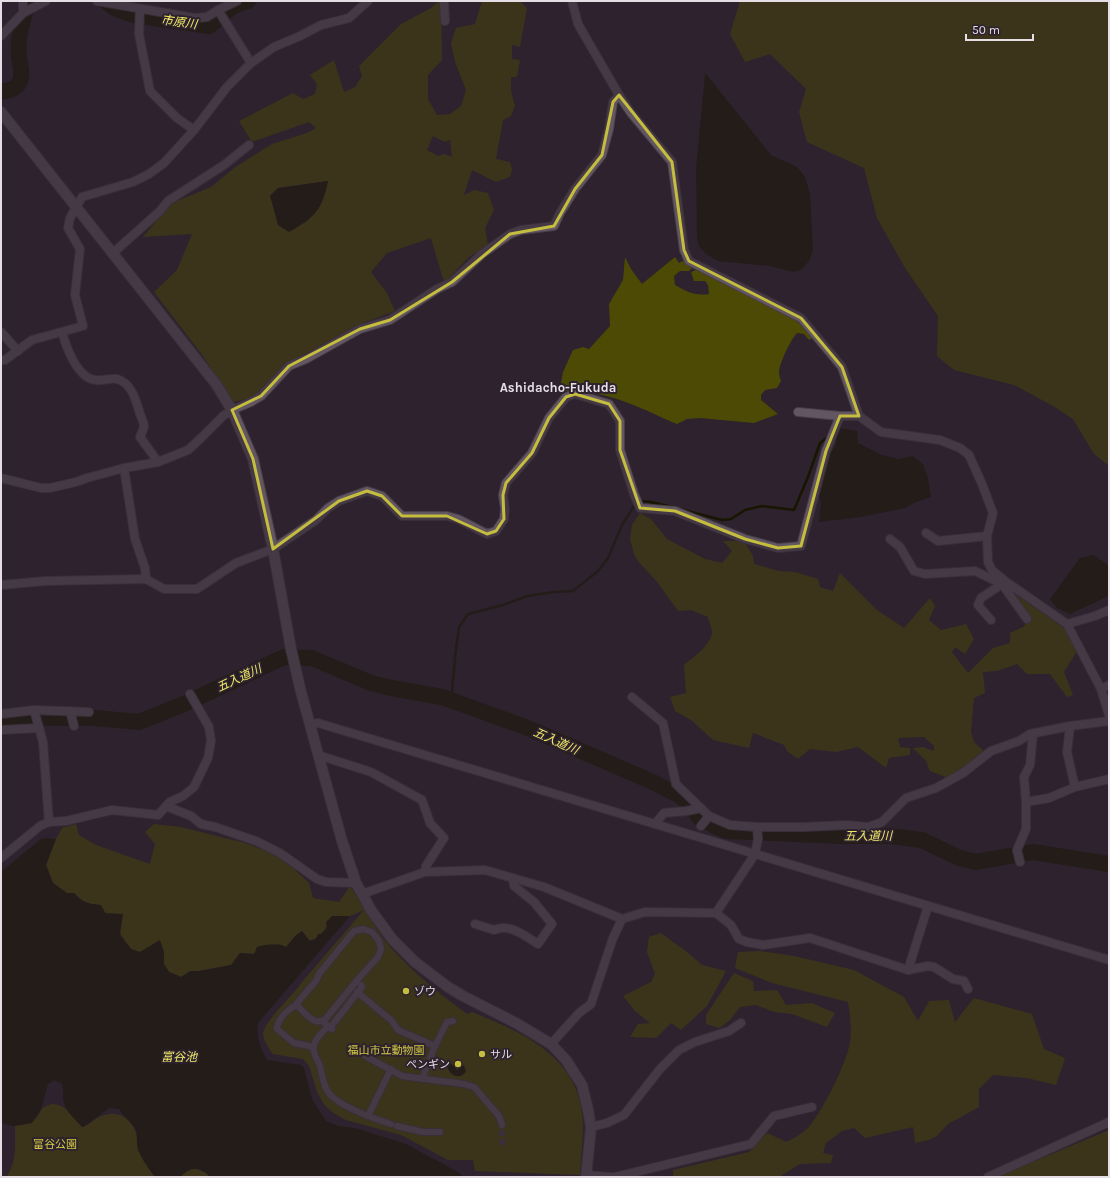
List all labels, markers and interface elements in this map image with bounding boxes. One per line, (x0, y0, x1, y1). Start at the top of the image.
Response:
water label: 市原川 (160, 13, 200, 32)
scale bar (966, 16, 1033, 42)
text: 50 m (972, 23, 1000, 37)
district label: Ashidacho-Fukuda (500, 380, 616, 395)
water label: 五入道川 (214, 661, 266, 694)
water label: 五入道川 (531, 725, 583, 758)
water label: 五入道川 (844, 829, 894, 843)
place label: ゾウ (414, 985, 436, 998)
marker: ゾウ (401, 986, 411, 996)
park label: 福山市立動物園 (348, 1044, 425, 1057)
place label: サル (490, 1048, 512, 1061)
marker: サル (477, 1049, 487, 1059)
water label: 富谷池 (161, 1050, 198, 1064)
place label: ペンギン (406, 1058, 450, 1071)
marker: ペンギン (453, 1059, 463, 1069)
park label: 富谷公園 (33, 1138, 77, 1151)

